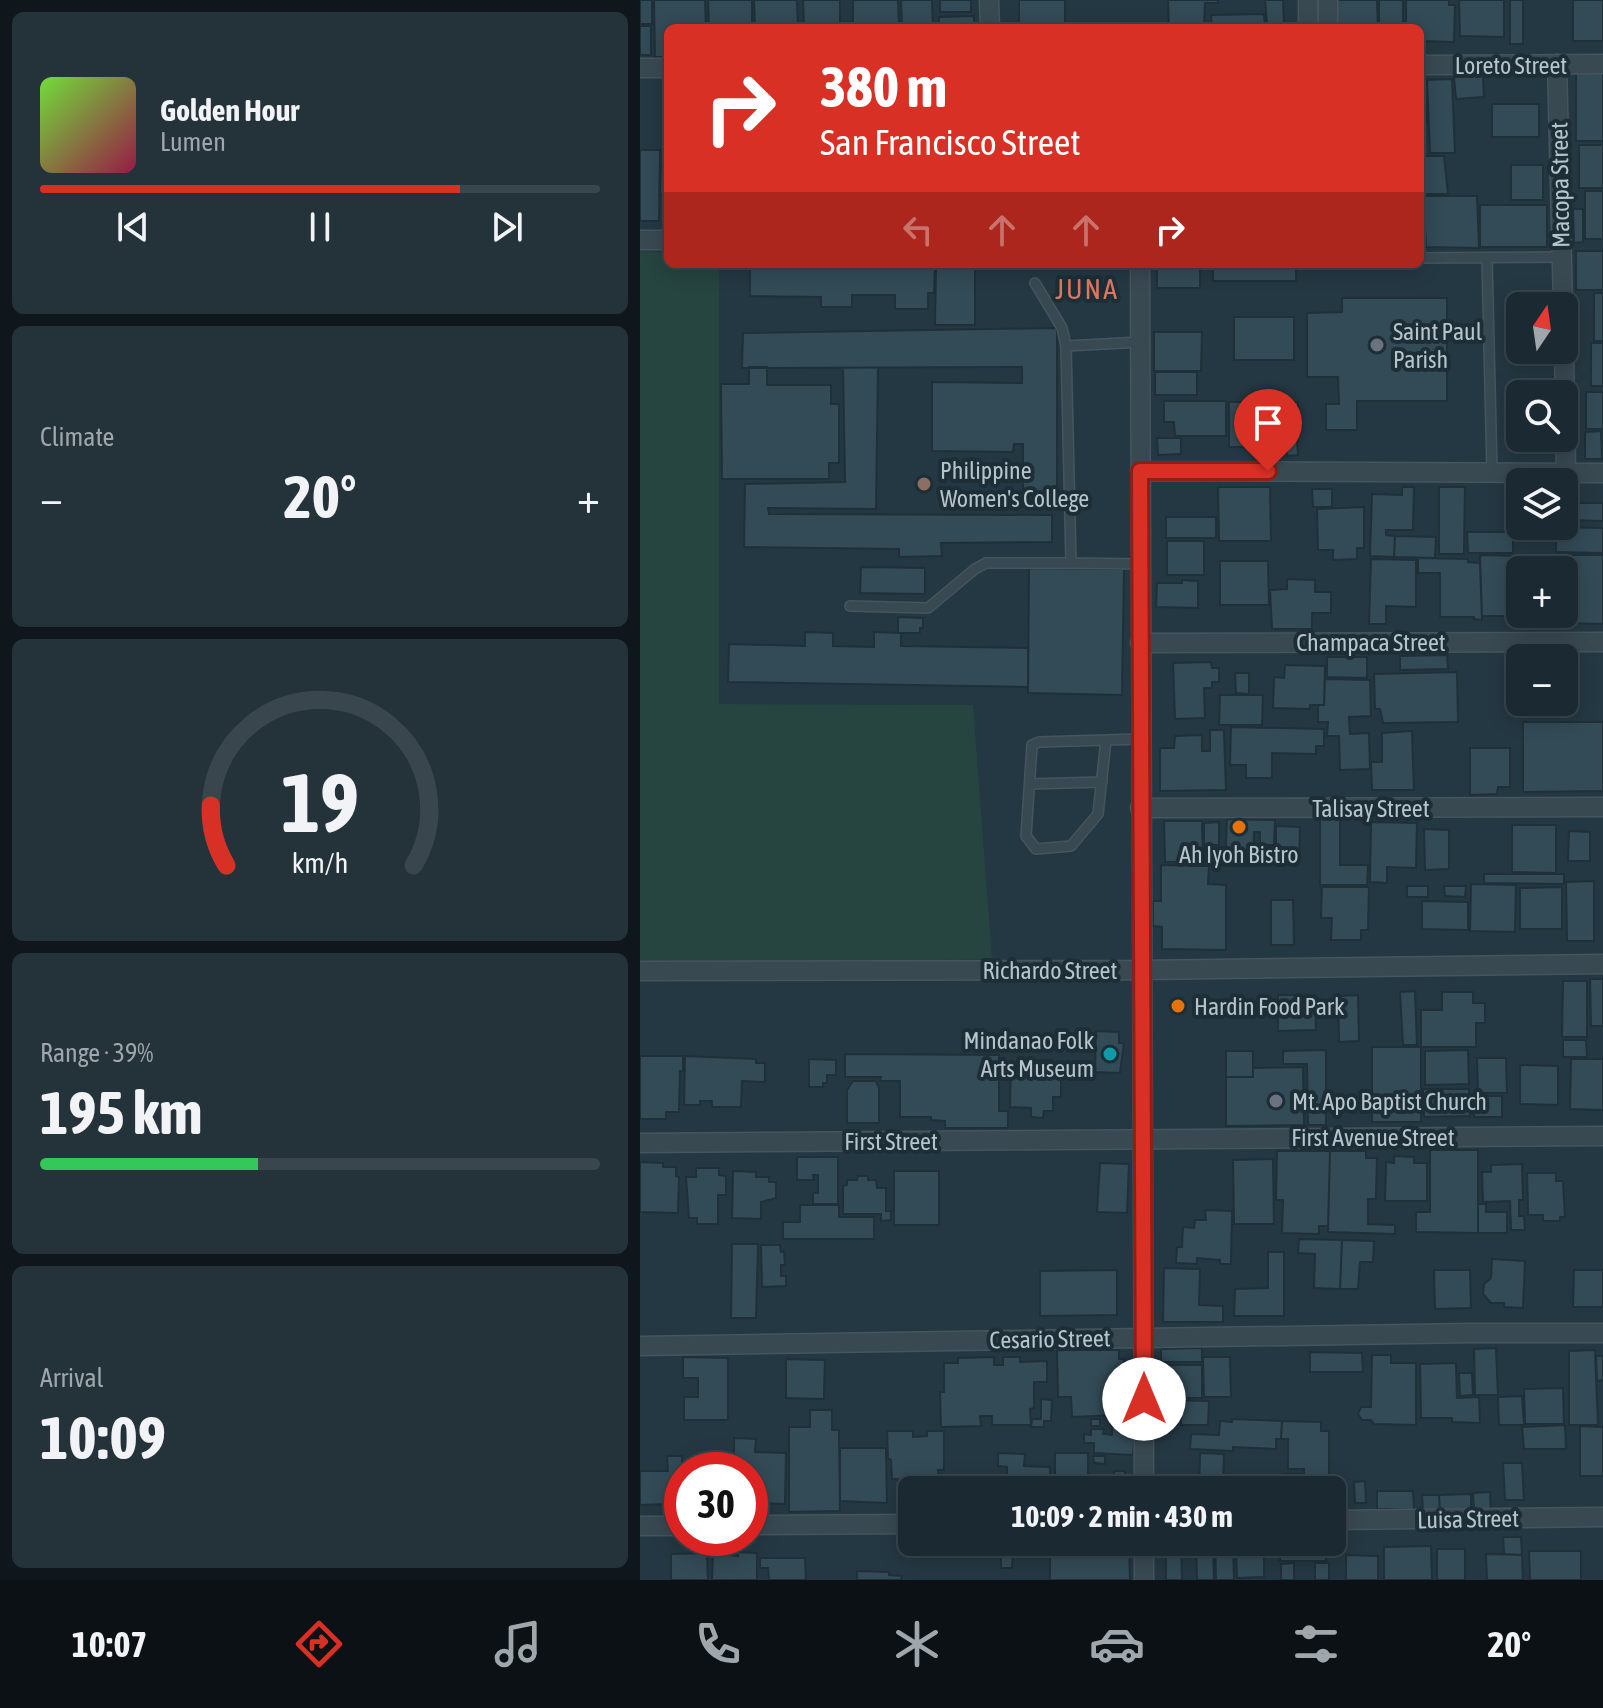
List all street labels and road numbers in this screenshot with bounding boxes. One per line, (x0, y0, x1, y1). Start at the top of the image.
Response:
street label: Loreto Street (1455, 52, 1567, 79)
street label: Macopa Street (1545, 122, 1575, 248)
street label: Champaca Street (1296, 629, 1446, 656)
street label: Talisay Street (1312, 795, 1430, 822)
street label: Richardo Street (983, 957, 1118, 984)
street label: First Avenue Street (1291, 1124, 1455, 1151)
street label: First Street (844, 1128, 938, 1155)
street label: Cesario Street (989, 1324, 1111, 1354)
street label: Luisa Street (1417, 1505, 1519, 1533)

